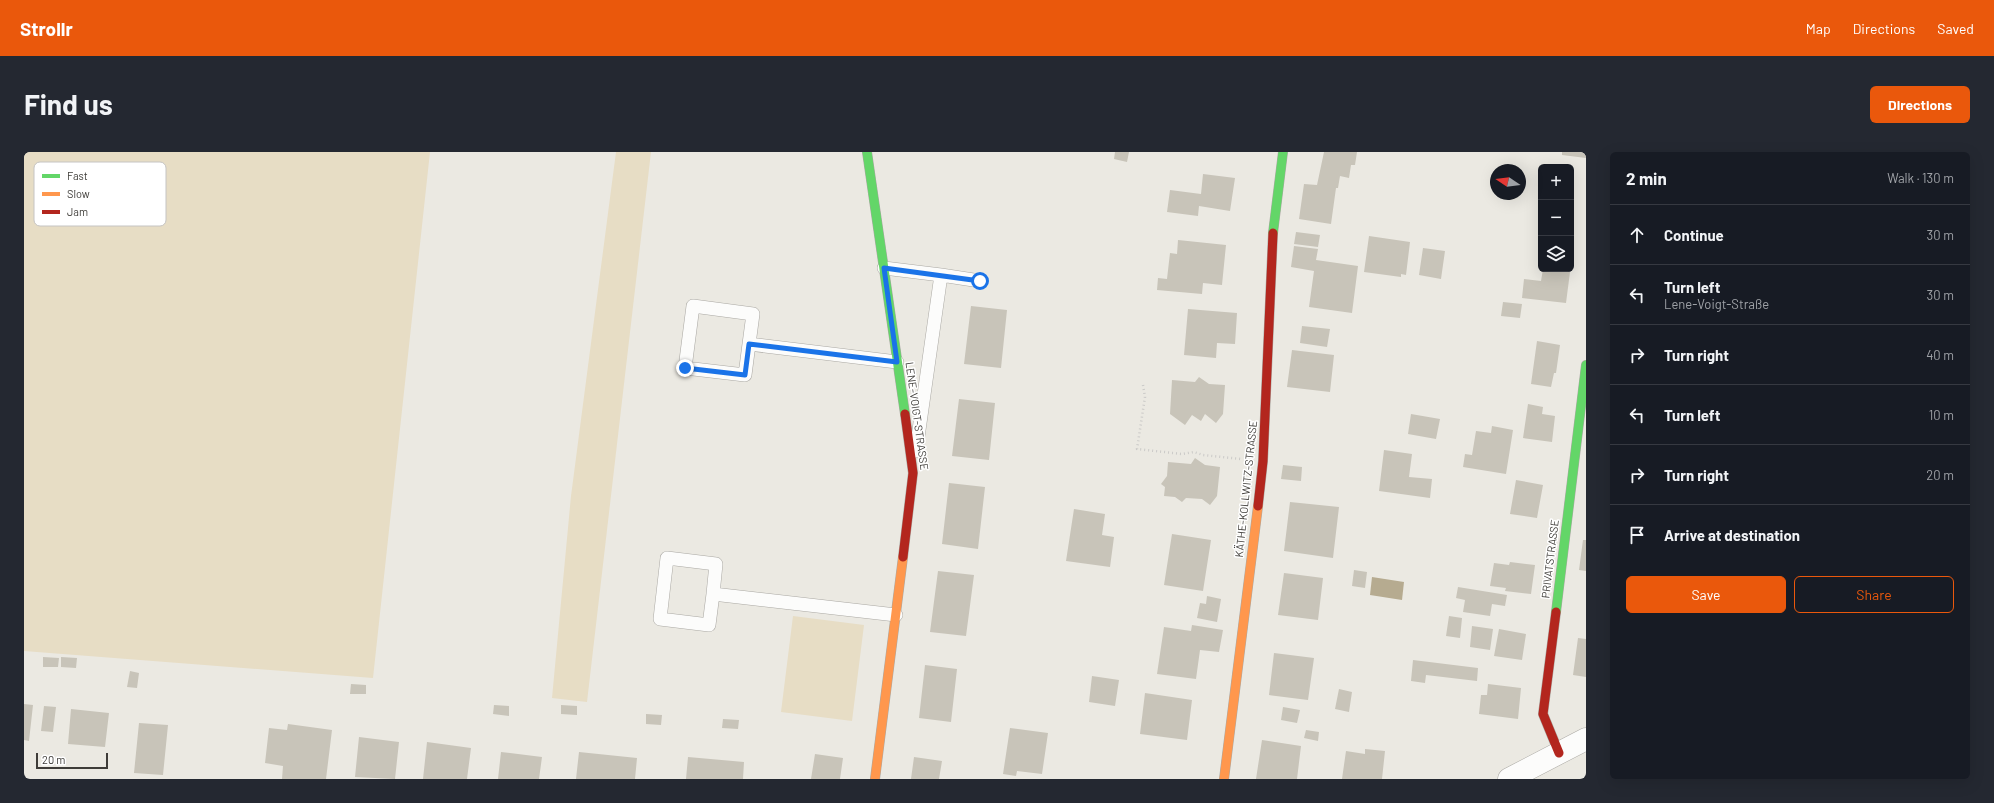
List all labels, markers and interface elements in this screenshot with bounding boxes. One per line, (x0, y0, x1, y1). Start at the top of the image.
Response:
text: Strollr (20, 17, 73, 40)
text: Map (1806, 20, 1831, 37)
text: Directions (1853, 20, 1915, 37)
text: Saved (1937, 20, 1974, 37)
button: Directions (1870, 86, 1970, 123)
text: Find us (24, 87, 113, 121)
legend (34, 162, 166, 226)
north arrow (1490, 164, 1526, 200)
map controls (1538, 164, 1574, 272)
button: + (1538, 164, 1574, 200)
text: 2 min (1626, 168, 1667, 188)
text: Fast (67, 169, 88, 182)
text: Walk · 130 m (1887, 170, 1954, 186)
text: Slow (67, 187, 90, 200)
button: − (1538, 200, 1574, 236)
text: Jam (67, 205, 88, 218)
icon: ahead (1626, 224, 1648, 246)
text: Continue (1664, 226, 1724, 244)
text: 30 m (1927, 227, 1954, 243)
button: layers (1538, 236, 1574, 272)
route start (971, 272, 989, 290)
text: Turn left (1664, 278, 1720, 296)
icon: left (1626, 284, 1648, 306)
text: 30 m (1927, 287, 1954, 303)
text: Lene-Voigt-Straße (1664, 296, 1769, 312)
icon: right (1626, 344, 1648, 366)
text: Turn right (1664, 346, 1729, 364)
text: 40 m (1926, 347, 1954, 363)
route end (676, 359, 694, 377)
street label: LENE-VOIGT-STRASSE (903, 361, 932, 471)
icon: left (1626, 404, 1648, 426)
text: Turn left (1664, 406, 1720, 424)
text: 10 m (1929, 407, 1954, 423)
street label: KÄTHE-KOLLWITZ-STRASSE (1231, 419, 1259, 558)
icon: right (1626, 464, 1648, 486)
text: Turn right (1664, 466, 1729, 484)
text: 20 m (1926, 467, 1954, 483)
street label: PRIVATSTRASSE (1538, 519, 1561, 599)
icon: arrive (1626, 524, 1648, 546)
text: Arrive at destination (1664, 526, 1800, 544)
button: Save (1626, 576, 1786, 613)
button: Share (1794, 576, 1954, 613)
scale bar (36, 751, 108, 770)
text: 20 m (42, 753, 65, 766)

